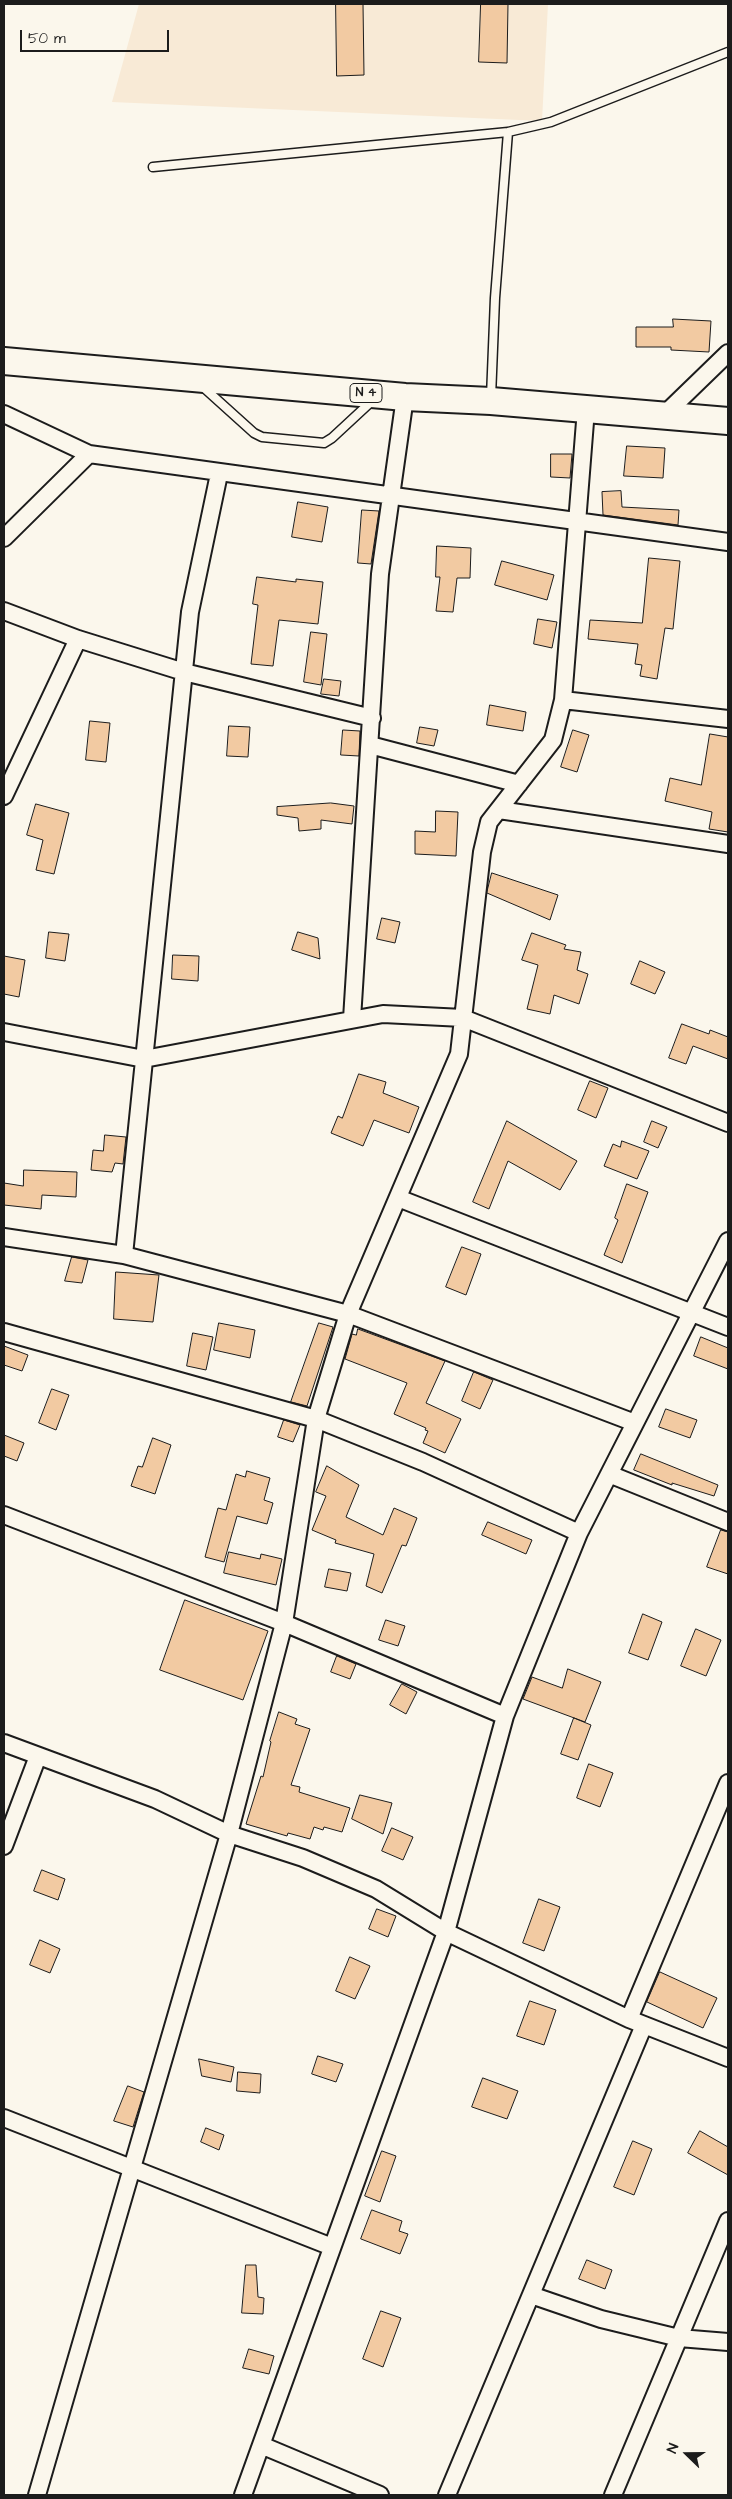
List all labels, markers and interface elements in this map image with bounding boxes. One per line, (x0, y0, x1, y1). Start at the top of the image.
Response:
scale bar (22, 20, 171, 52)
text: 50 m (28, 28, 66, 49)
road number: N 4 (350, 383, 382, 402)
north arrow (662, 2429, 712, 2479)
text: N (662, 2441, 684, 2456)

